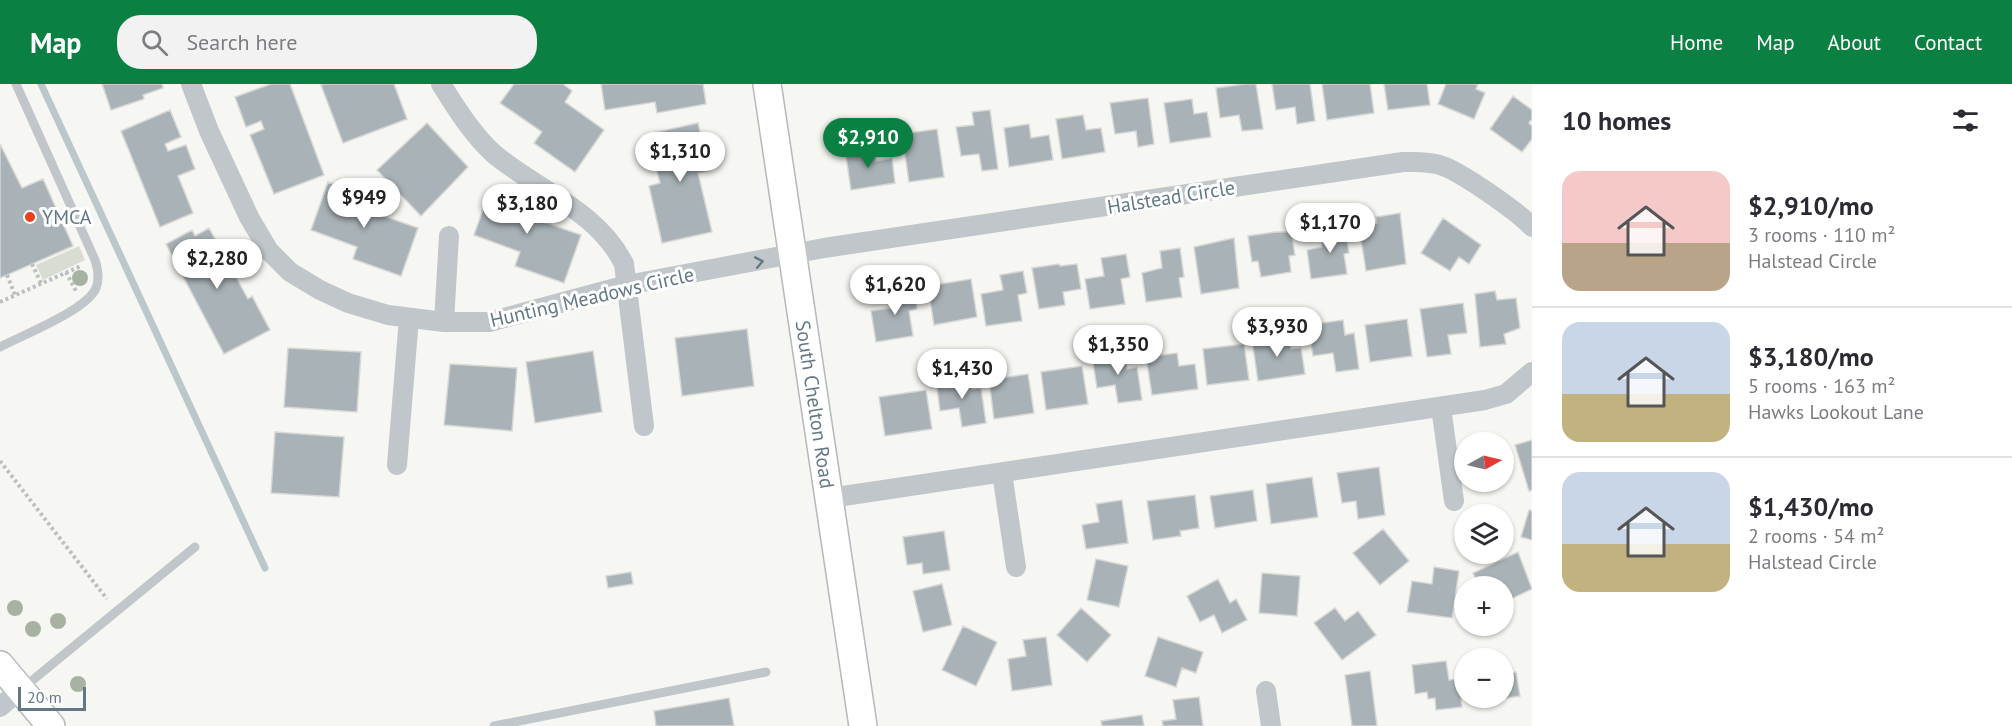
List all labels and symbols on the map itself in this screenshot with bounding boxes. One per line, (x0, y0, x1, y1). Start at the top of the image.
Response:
pin: $2,910 (819, 118, 917, 169)
pin: $1,310 (631, 132, 729, 183)
street label: Halstead Circle (1105, 174, 1237, 220)
pin: $949 (328, 178, 400, 229)
pin: $3,180 (478, 184, 576, 235)
pin: $1,170 (1281, 203, 1379, 254)
place label: YMCA (42, 204, 92, 230)
marker: YMCA (23, 210, 37, 224)
pin: $2,280 (168, 239, 266, 290)
one-way arrow (754, 256, 764, 269)
street label: Hunting Meadows Circle (487, 261, 697, 333)
pin: $1,620 (846, 265, 944, 316)
pin: $3,930 (1228, 307, 1326, 358)
street label: South Chelton Road (790, 319, 840, 490)
pin: $1,350 (1069, 325, 1167, 376)
pin: $1,430 (913, 349, 1011, 400)
north arrow (1454, 432, 1514, 492)
scale bar (18, 684, 86, 712)

